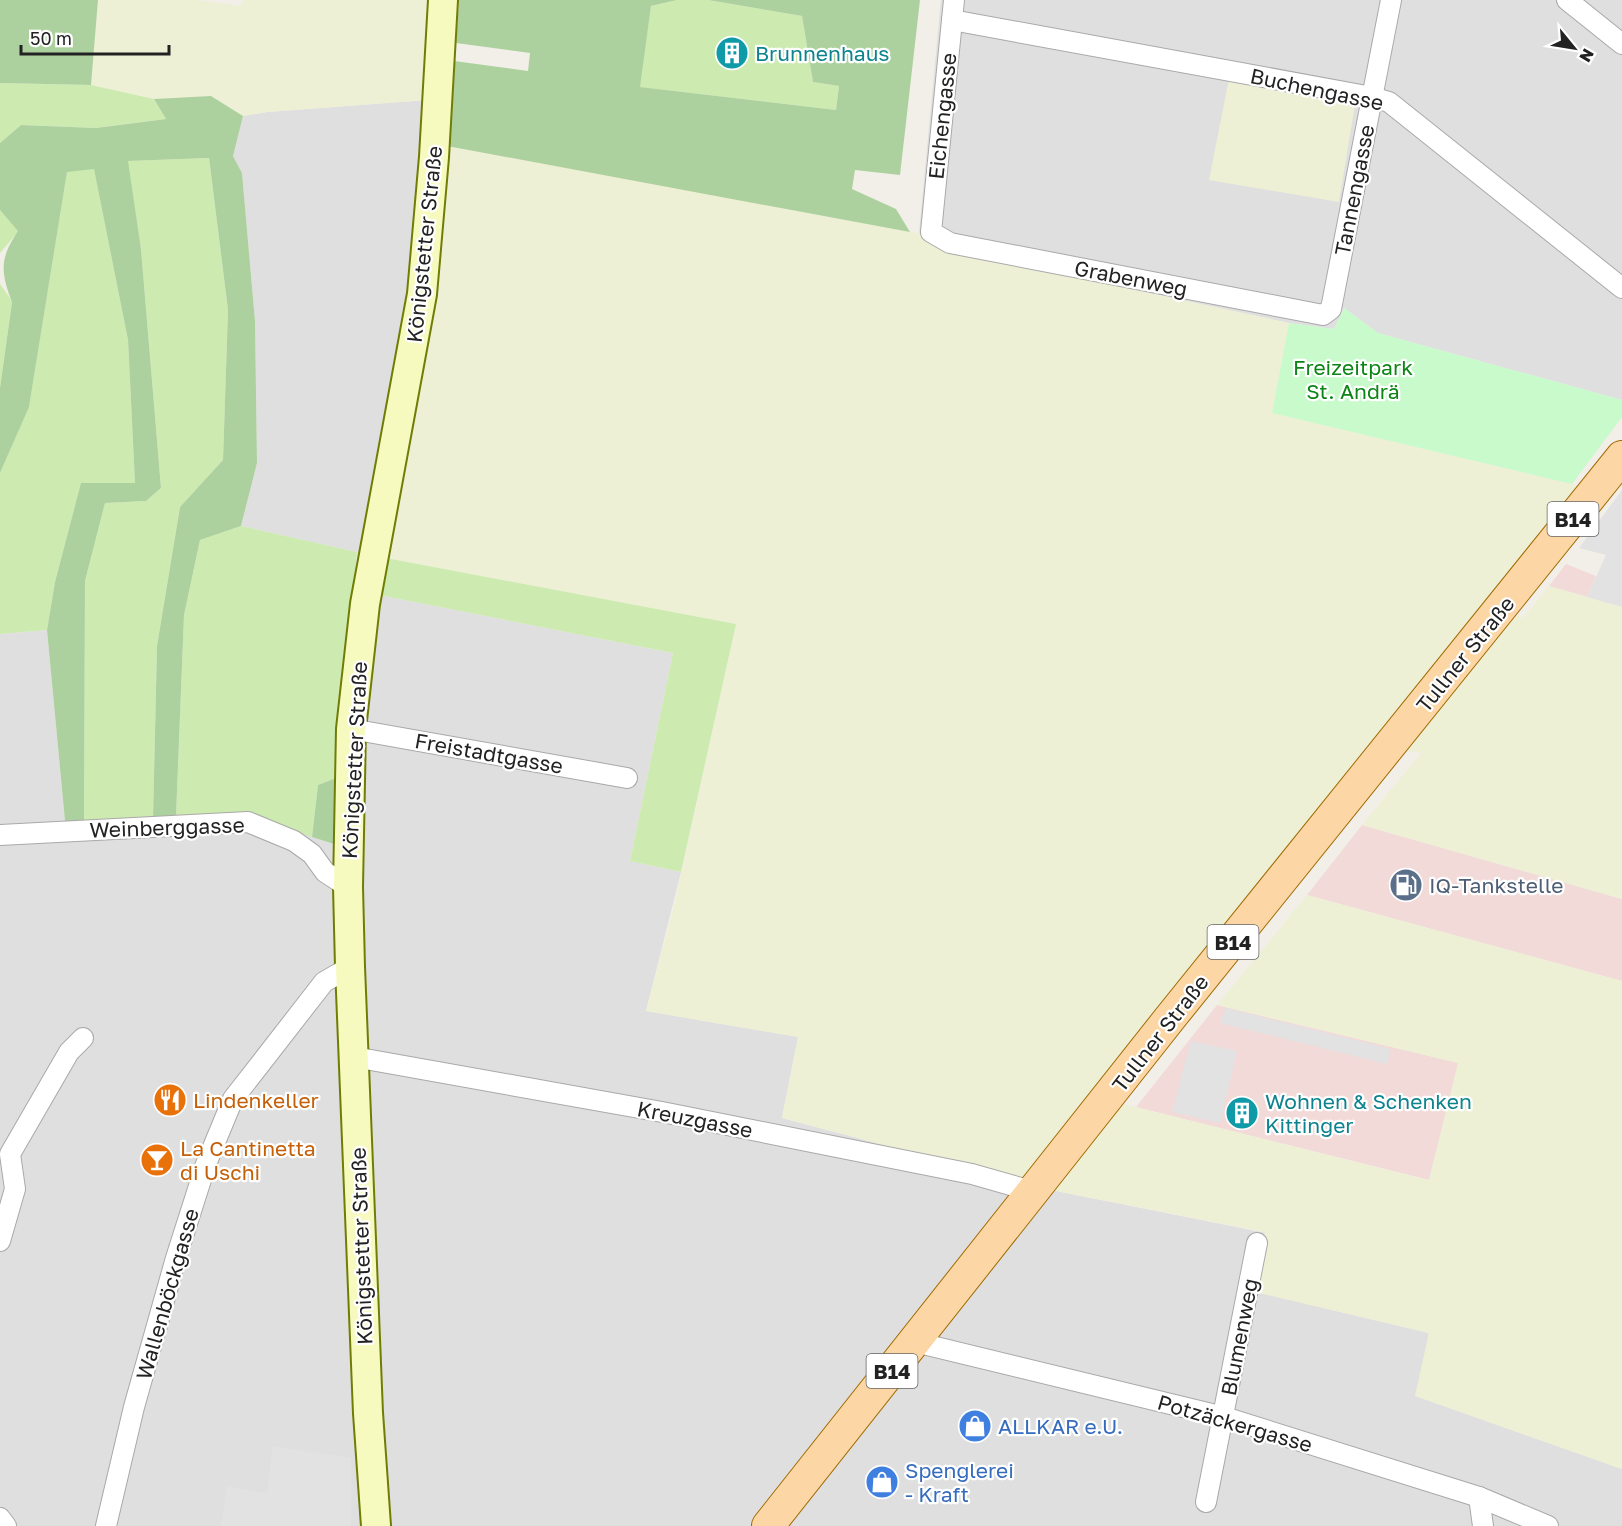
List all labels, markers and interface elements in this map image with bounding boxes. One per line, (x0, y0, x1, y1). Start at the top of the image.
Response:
scale bar (21, 18, 170, 56)
north arrow (1544, 18, 1604, 78)
text: 50 m (30, 27, 72, 49)
building icon: Brunnenhaus (714, 35, 750, 71)
place label: Brunnenhaus (755, 40, 890, 66)
text: N (1575, 45, 1599, 66)
street label: Eichengasse (922, 51, 962, 181)
street label: Buchengasse (1248, 62, 1386, 116)
street label: Tannengasse (1329, 122, 1379, 258)
street label: Königstetter Straße (401, 144, 447, 344)
street label: Grabenweg (1072, 254, 1190, 302)
park label: Freizeitpark St. Andrä (1293, 354, 1413, 404)
road number: B14 (1548, 502, 1598, 536)
street label: Tullner Straße (1410, 591, 1520, 717)
street label: Königstetter Straße (336, 661, 372, 859)
street label: Freistadtgasse (413, 727, 565, 779)
street label: Weinberggasse (89, 811, 245, 843)
fuel station icon: IQ-Tankstelle (1388, 867, 1424, 903)
place label: IQ-Tankstelle (1429, 872, 1563, 898)
road number: B14 (1208, 925, 1258, 959)
street label: Tullner Straße (1106, 969, 1214, 1097)
restaurant icon: Lindenkeller (152, 1082, 188, 1118)
place label: Lindenkeller (193, 1087, 319, 1113)
place label: Wohnen & Schenken Kittinger (1265, 1088, 1472, 1138)
street label: Kreuzgasse (635, 1095, 755, 1143)
building icon: Wohnen & Schenken Kittinger (1224, 1095, 1260, 1131)
place label: La Cantinetta di Uschi (180, 1135, 316, 1185)
bar icon: La Cantinetta di Uschi (139, 1142, 175, 1178)
street label: Königstetter Straße (345, 1147, 377, 1345)
street label: Wallenböckgasse (130, 1205, 204, 1383)
street label: Blumenweg (1215, 1276, 1263, 1398)
road number: B14 (866, 1354, 918, 1388)
street label: Potzäckergasse (1155, 1388, 1315, 1458)
shop icon: ALLKAR e.U. (957, 1408, 993, 1444)
place label: ALLKAR e.U. (998, 1413, 1123, 1439)
place label: Spenglerei - Kraft (905, 1457, 1014, 1507)
shop icon: Spenglerei - Kraft (864, 1464, 900, 1500)

